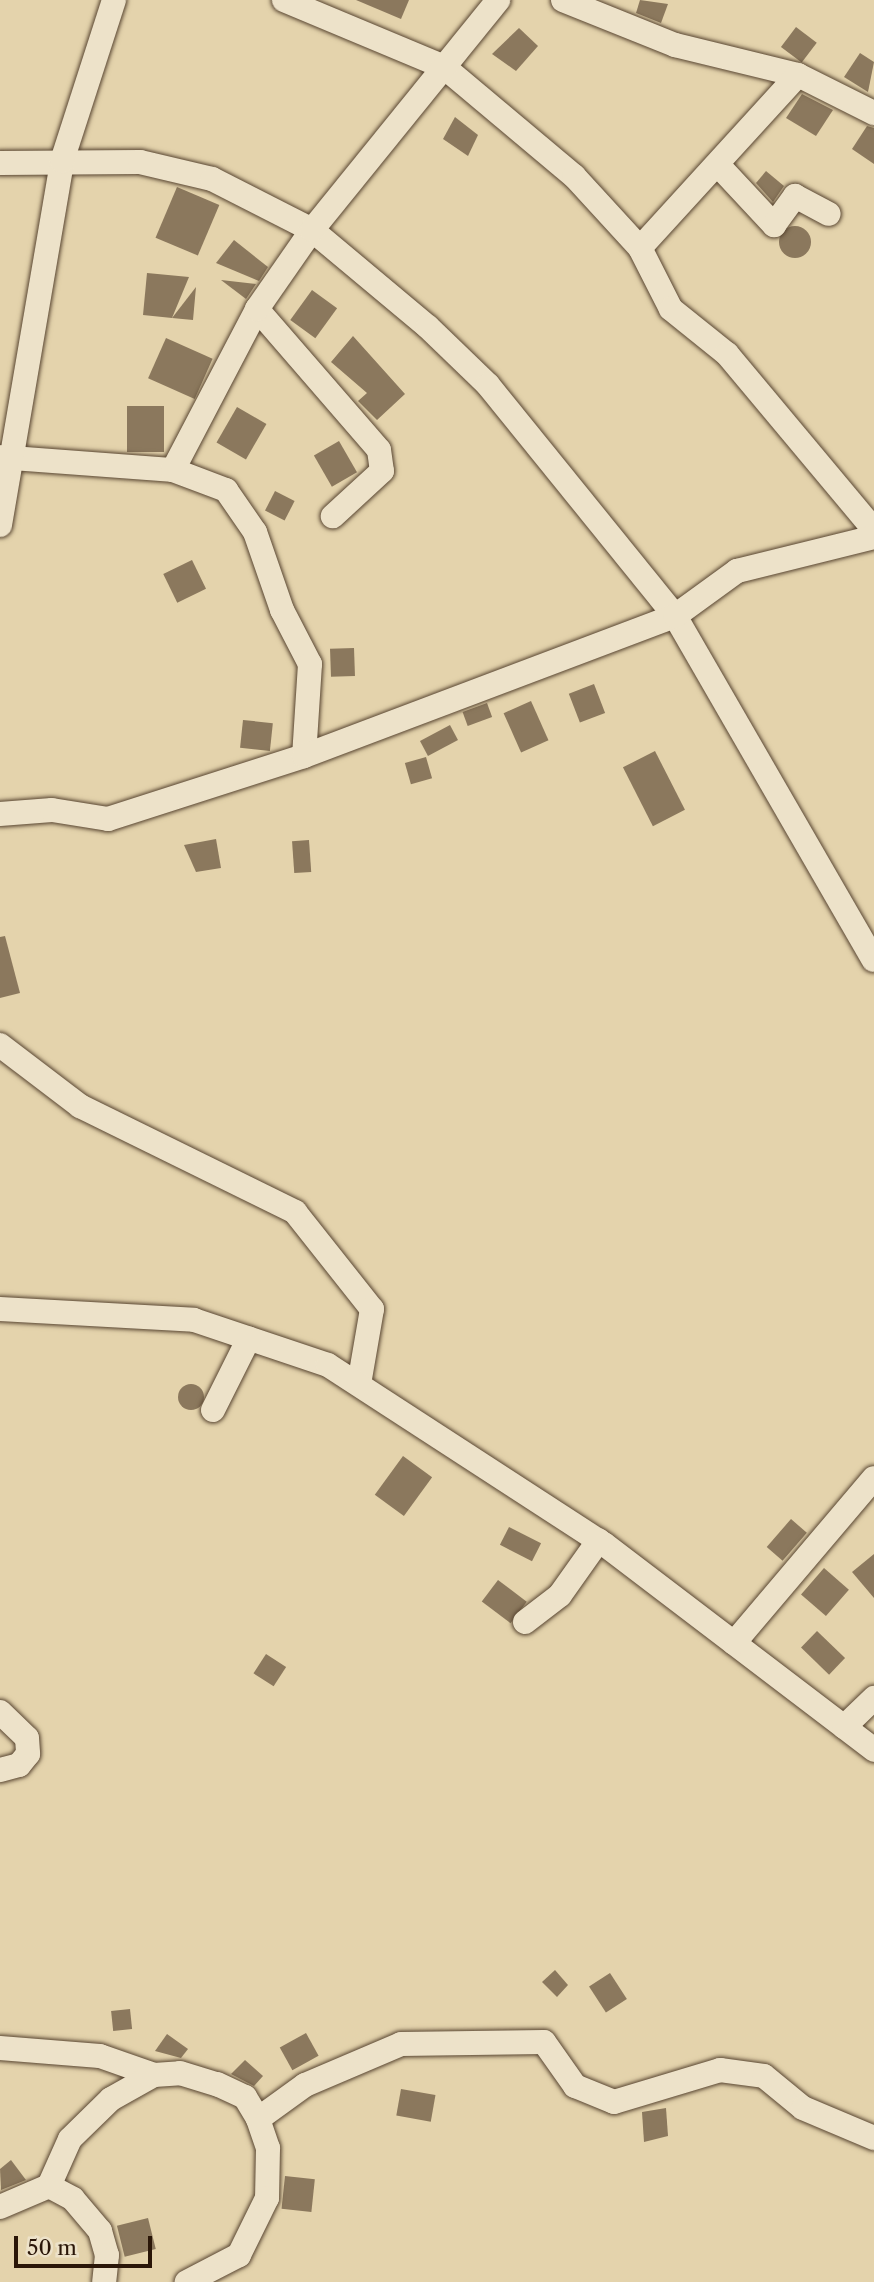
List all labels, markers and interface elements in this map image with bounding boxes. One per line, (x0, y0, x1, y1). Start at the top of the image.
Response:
scale bar (18, 2222, 156, 2266)
text: 50 m (27, 2235, 77, 2260)

